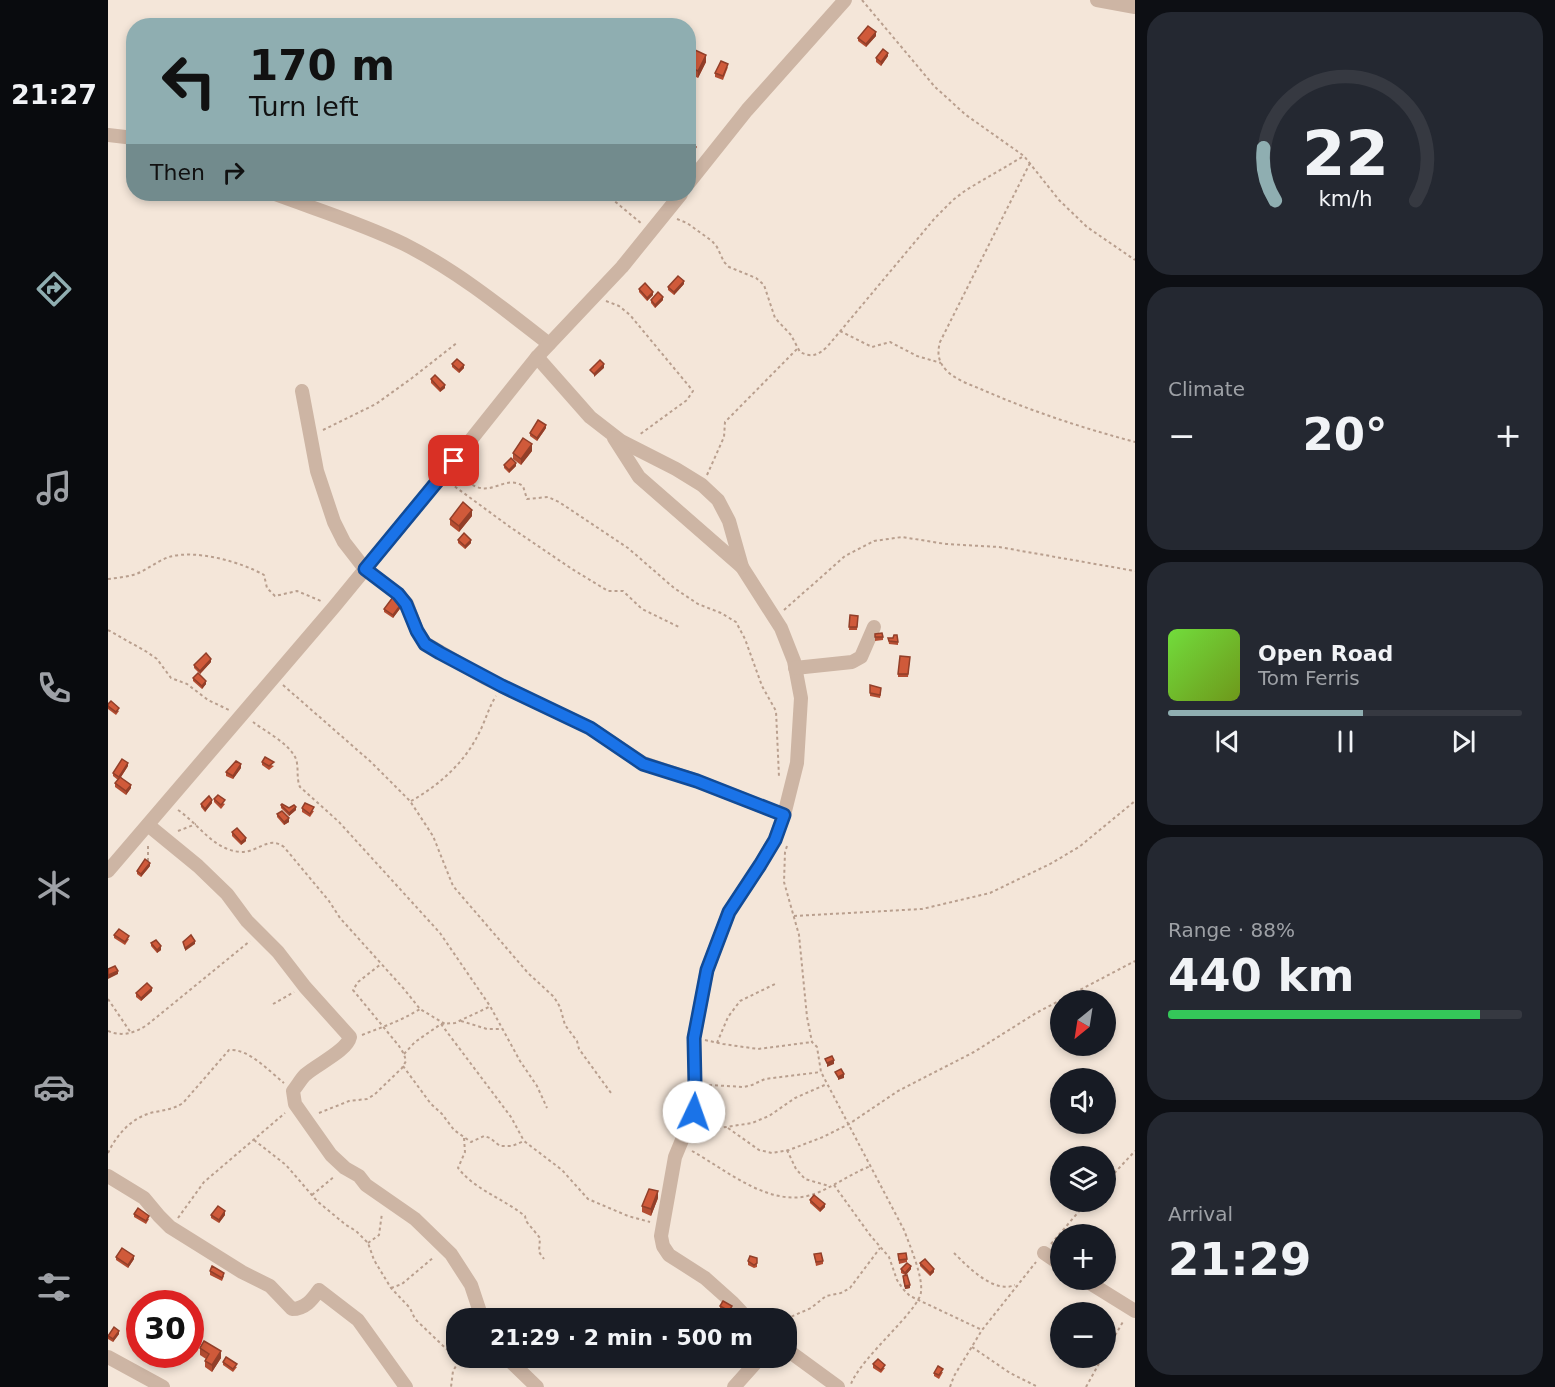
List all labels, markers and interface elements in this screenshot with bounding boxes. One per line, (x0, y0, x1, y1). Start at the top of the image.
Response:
text: 170 m (249, 41, 395, 90)
icon: left (150, 42, 228, 120)
text: 21:27 (11, 79, 97, 110)
text: Turn left (249, 91, 359, 122)
text: 22 (1302, 117, 1388, 190)
icon: right (217, 156, 250, 189)
text: Then (150, 160, 205, 185)
text: km/h (1318, 186, 1372, 211)
icon: directions (33, 268, 75, 310)
text: Climate (1168, 377, 1245, 401)
text: 20° (1302, 408, 1388, 461)
text: − (1168, 416, 1196, 455)
text: + (1494, 416, 1522, 455)
pin (428, 435, 479, 486)
icon: arrive (437, 444, 470, 477)
icon: music (33, 467, 75, 509)
text: Open Road (1258, 641, 1393, 666)
text: Tom Ferris (1258, 666, 1360, 690)
icon: phone (33, 667, 75, 709)
icon: previous (1211, 725, 1244, 758)
icon: pause (1329, 725, 1362, 758)
icon: next (1447, 725, 1480, 758)
icon: climate (33, 867, 75, 909)
text: Range · 88% (1168, 918, 1295, 942)
text: 440 km (1168, 949, 1354, 1002)
north arrow (1050, 990, 1116, 1056)
map controls (1050, 990, 1116, 1368)
icon: car (33, 1066, 75, 1108)
button: sound (1050, 1068, 1116, 1134)
position arrow (662, 1080, 726, 1144)
button: layers (1050, 1146, 1116, 1212)
text: Arrival (1168, 1202, 1233, 1226)
button: + (1050, 1224, 1116, 1290)
text: 21:29 (1168, 1233, 1311, 1286)
icon: filters (33, 1266, 75, 1308)
speed limit sign: 30 (126, 1290, 204, 1368)
button: − (1050, 1302, 1116, 1368)
text: 21:29 · 2 min · 500 m (490, 1325, 753, 1350)

